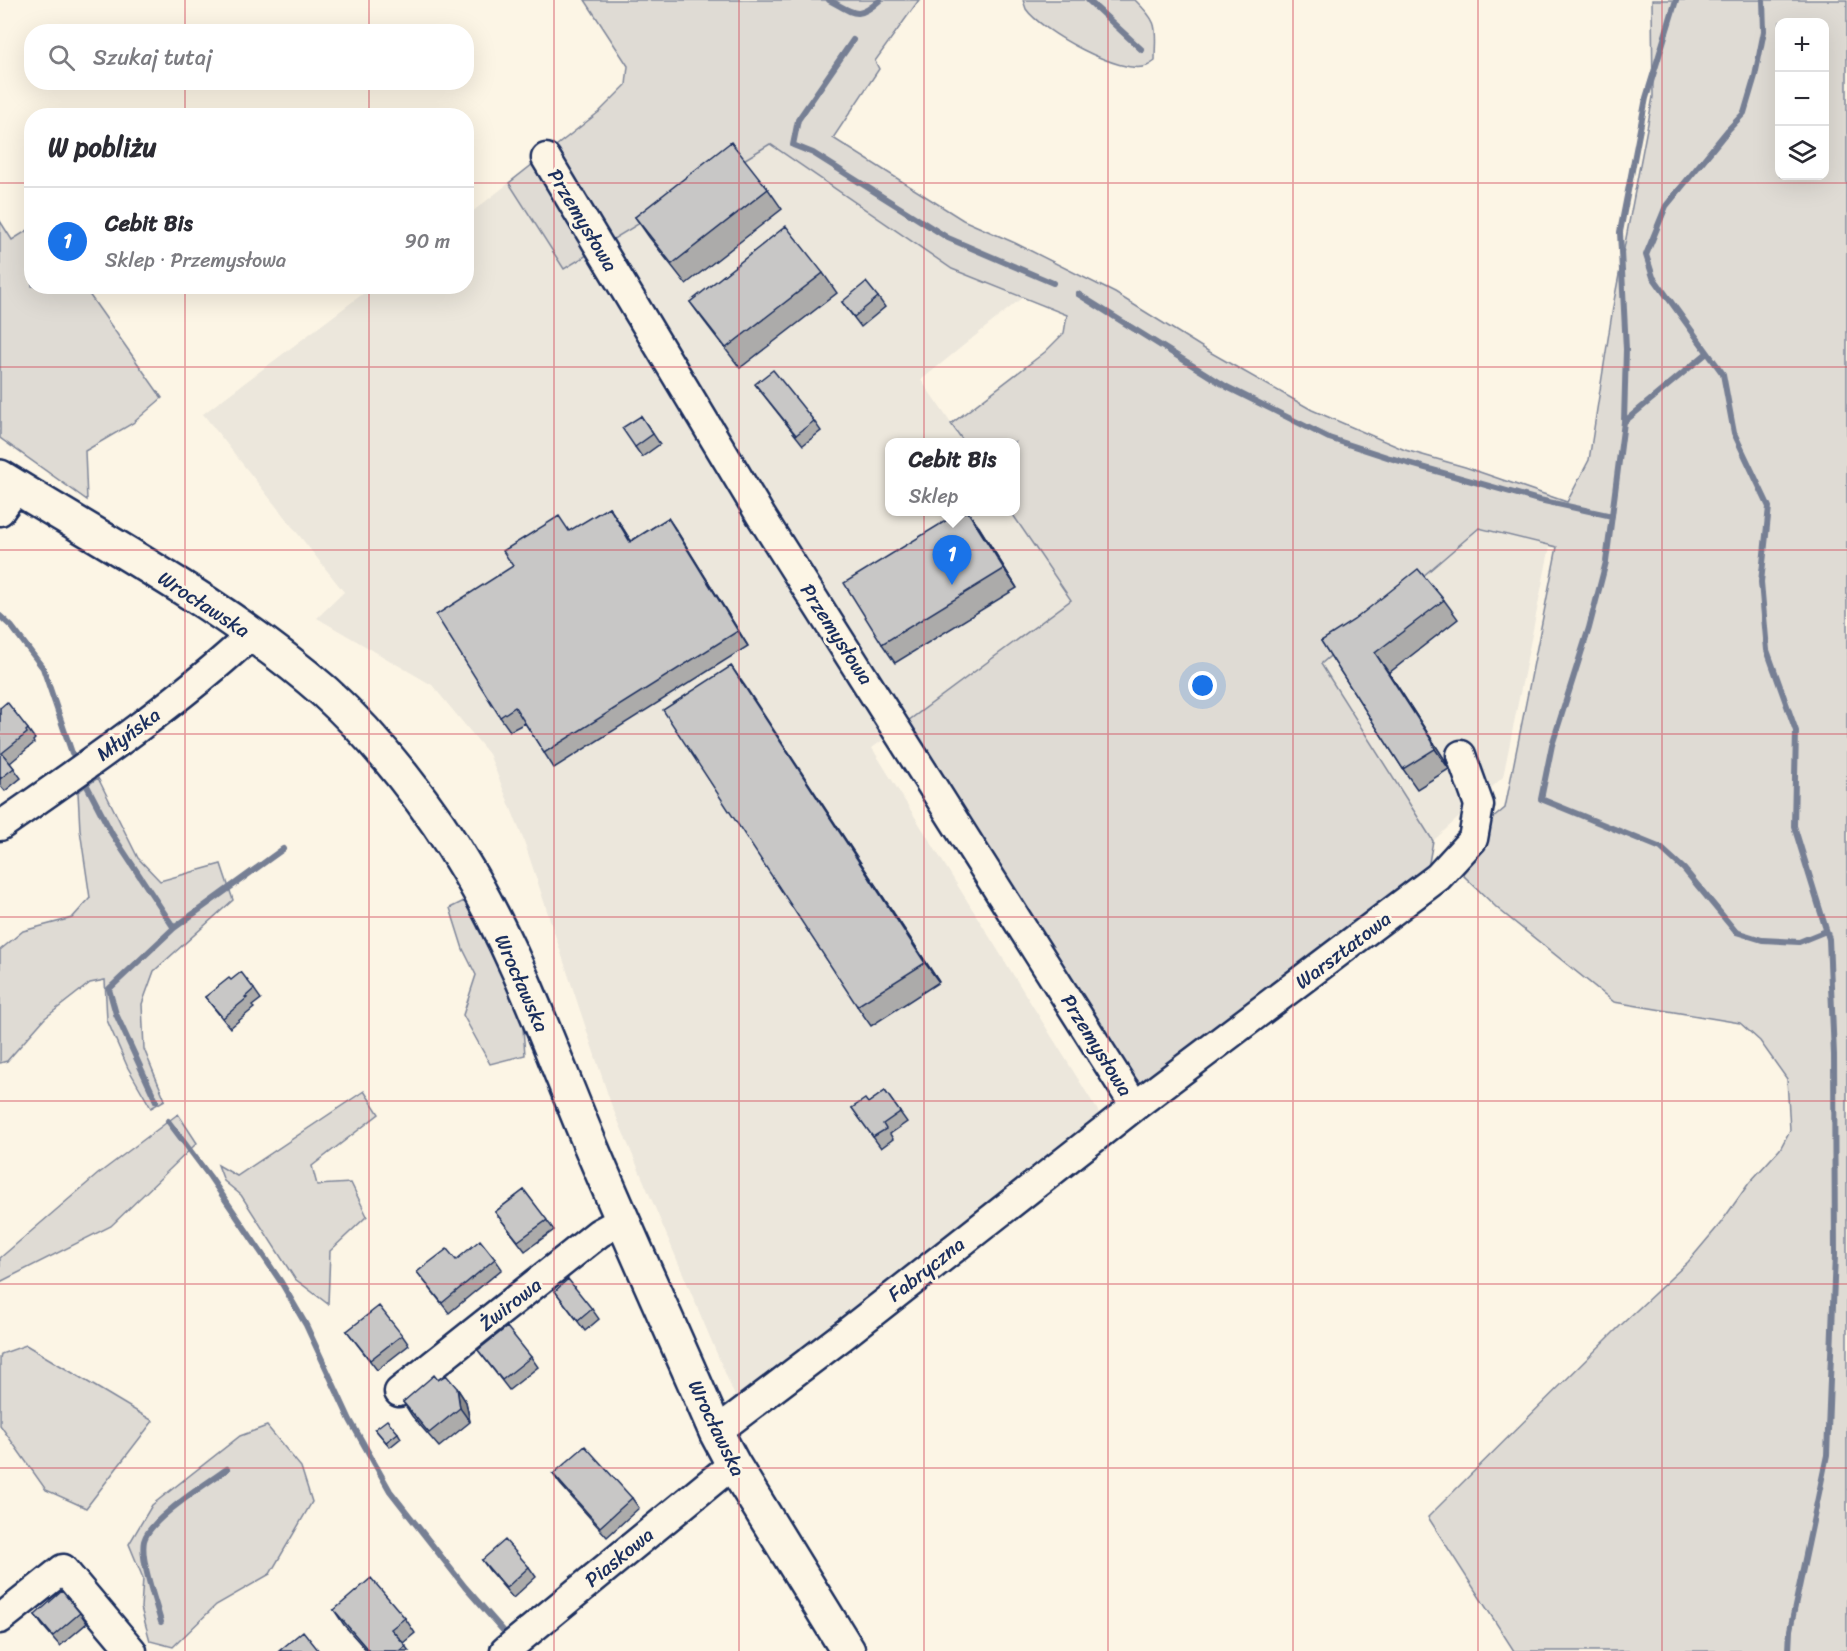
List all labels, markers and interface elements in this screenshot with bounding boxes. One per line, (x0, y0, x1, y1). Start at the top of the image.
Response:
map controls (1775, 18, 1829, 180)
button: + (1775, 18, 1829, 72)
search box (24, 24, 474, 90)
text: Szukaj tutaj (93, 38, 212, 77)
icon: search (45, 41, 78, 74)
button: − (1775, 72, 1829, 126)
text: W pobliżu (48, 124, 157, 170)
button: layers (1775, 126, 1829, 180)
street label: Przemysłowa (538, 162, 627, 279)
text: Cebit Bis (105, 204, 193, 243)
text: 1 (63, 224, 72, 259)
text: 90 m (405, 224, 450, 259)
text: Sklep · Przemysłowa (105, 243, 286, 278)
popup (885, 438, 1020, 516)
text: Cebit Bis (909, 440, 996, 479)
text: Sklep (909, 479, 958, 514)
pin: 1 (932, 536, 972, 585)
street label: Wrocławska (151, 561, 257, 647)
street label: Przemysłowa (790, 576, 883, 692)
your location (1188, 671, 1217, 700)
street label: Młyńska (88, 698, 168, 771)
street label: Warsztatowa (1287, 902, 1399, 999)
street label: Wrocławska (484, 929, 559, 1038)
street label: Przemysłowa (1051, 987, 1142, 1104)
street label: Fabryczna (880, 1228, 973, 1311)
street label: Żwirowa (471, 1268, 550, 1340)
street label: Wrocławska (678, 1374, 755, 1483)
street label: Piaskowa (577, 1518, 662, 1597)

